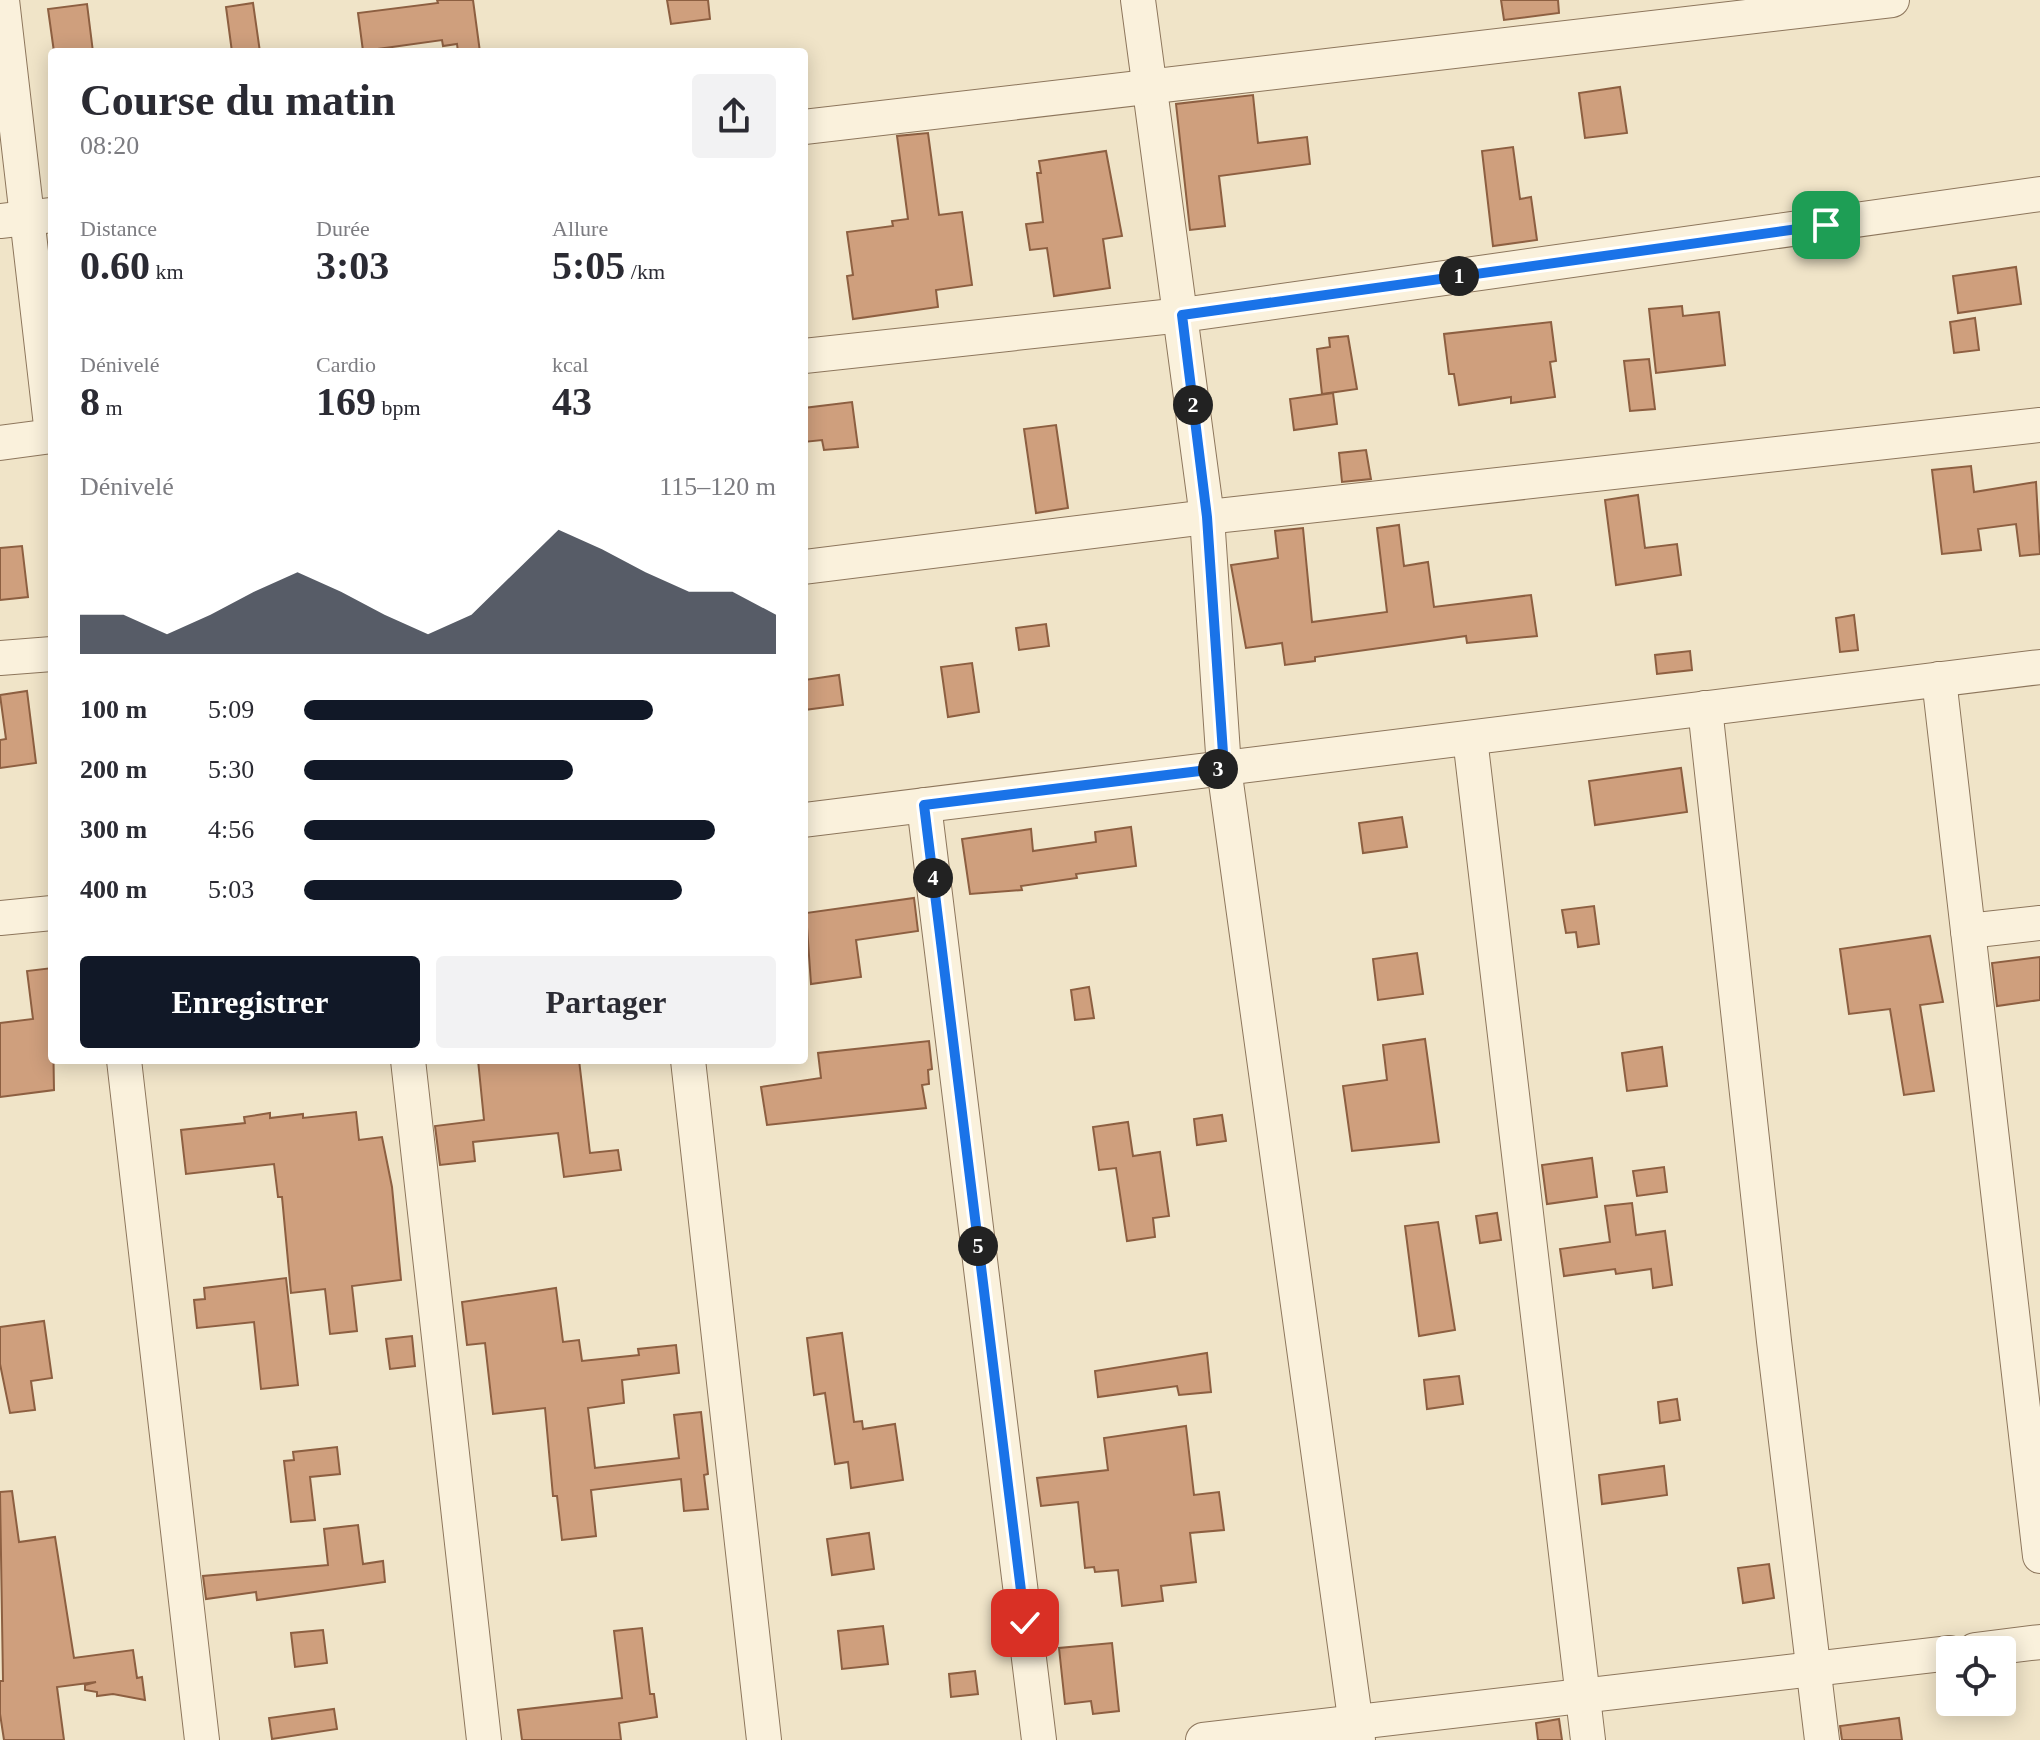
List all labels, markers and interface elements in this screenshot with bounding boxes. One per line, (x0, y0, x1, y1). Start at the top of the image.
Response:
button: share (692, 74, 776, 158)
text: Course du matin (80, 76, 395, 125)
text: 08:20 (80, 131, 139, 160)
pin (1792, 191, 1860, 259)
icon: arrive (1804, 203, 1848, 247)
text: Distance (80, 216, 157, 241)
text: Durée (316, 216, 370, 241)
text: Allure (552, 216, 608, 241)
text: 0.60 (80, 243, 150, 288)
text: 3:03 (316, 243, 389, 288)
text: 5:05 (552, 243, 625, 288)
pin: 1 (1439, 256, 1479, 296)
text: km (150, 259, 184, 284)
text: /km (625, 259, 665, 284)
text: 1 (1454, 263, 1465, 288)
text: Dénivelé (80, 352, 159, 377)
text: Cardio (316, 352, 376, 377)
text: kcal (552, 352, 589, 377)
text: 8 (80, 379, 100, 424)
text: 169 (316, 379, 376, 424)
text: 43 (552, 379, 592, 424)
pin: 2 (1173, 385, 1213, 425)
text: 2 (1188, 392, 1199, 417)
text: m (100, 395, 123, 420)
text: bpm (376, 395, 421, 420)
text: Dénivelé (80, 472, 174, 501)
text: 115–120 m (659, 472, 776, 501)
text: 100 m (80, 695, 147, 724)
text: 5:09 (208, 695, 254, 724)
pin: 3 (1198, 749, 1238, 789)
text: 200 m (80, 755, 147, 784)
text: 5:30 (208, 755, 254, 784)
text: 3 (1213, 756, 1224, 781)
text: 300 m (80, 815, 147, 844)
text: 4:56 (208, 815, 254, 844)
pin: 4 (913, 858, 953, 898)
text: 4 (928, 865, 939, 890)
text: 400 m (80, 875, 147, 904)
text: 5:03 (208, 875, 254, 904)
button: Enregistrer (80, 956, 420, 1048)
button: Partager (436, 956, 776, 1048)
pin: 5 (958, 1226, 998, 1266)
text: 5 (973, 1233, 984, 1258)
pin (991, 1589, 1059, 1657)
icon: check (1003, 1601, 1047, 1645)
map controls (1936, 1636, 2016, 1716)
button: locate (1936, 1636, 2016, 1716)

